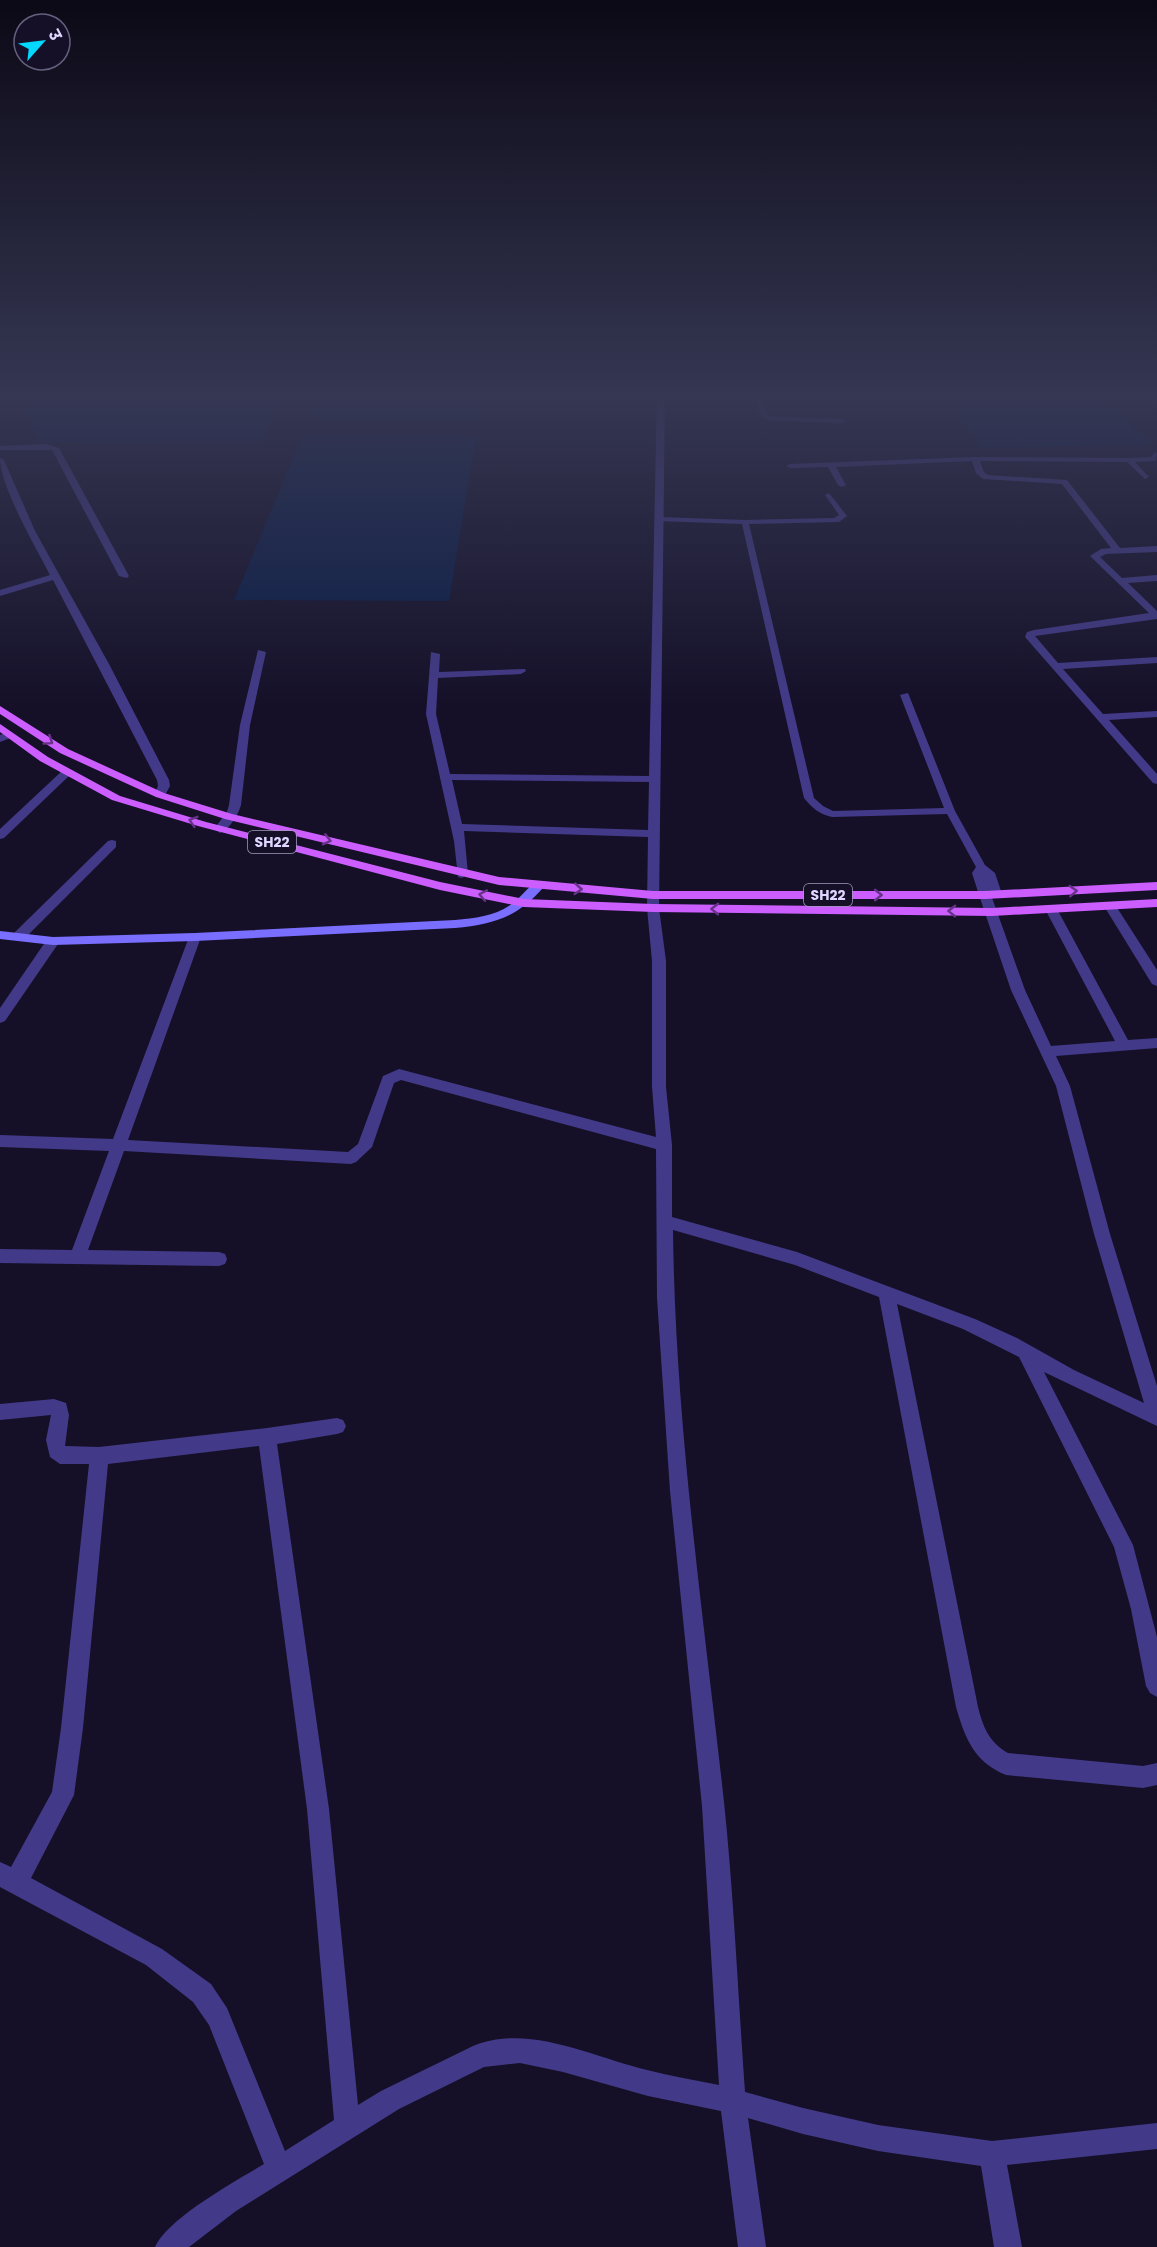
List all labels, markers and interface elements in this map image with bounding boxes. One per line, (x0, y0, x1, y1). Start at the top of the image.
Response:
north arrow (12, 12, 72, 72)
text: उ (42, 25, 68, 45)
one-way arrow (42, 734, 53, 745)
one-way arrow (188, 816, 199, 828)
road number: SH22 (248, 831, 296, 853)
one-way arrow (321, 833, 332, 845)
one-way arrow (573, 883, 582, 896)
road number: SH22 (804, 884, 852, 906)
one-way arrow (1068, 884, 1077, 897)
one-way arrow (479, 889, 489, 902)
one-way arrow (873, 889, 882, 901)
one-way arrow (710, 903, 719, 915)
one-way arrow (947, 905, 956, 917)

